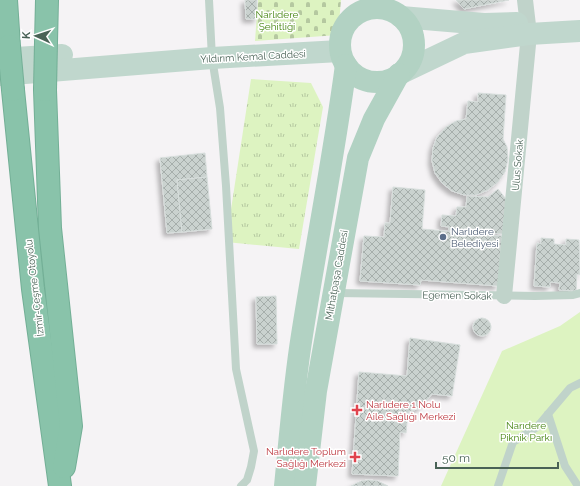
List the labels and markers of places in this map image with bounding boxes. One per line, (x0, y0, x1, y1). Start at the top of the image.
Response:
place label: Narlıdere Belediyesi (451, 226, 499, 249)
marker: Narlıdere Belediyesi (438, 232, 448, 242)
place label: Narlıdere 1 Nolu Aile Sağlığı Merkezi (366, 399, 456, 422)
marker: Narlıdere 1 Nolu Aile Sağlığı Merkezi (351, 404, 363, 416)
place label: Narlıdere Toplum Sağlığı Merkezi (266, 446, 346, 469)
marker: Narlıdere Toplum Sağlığı Merkezi (349, 451, 361, 463)

